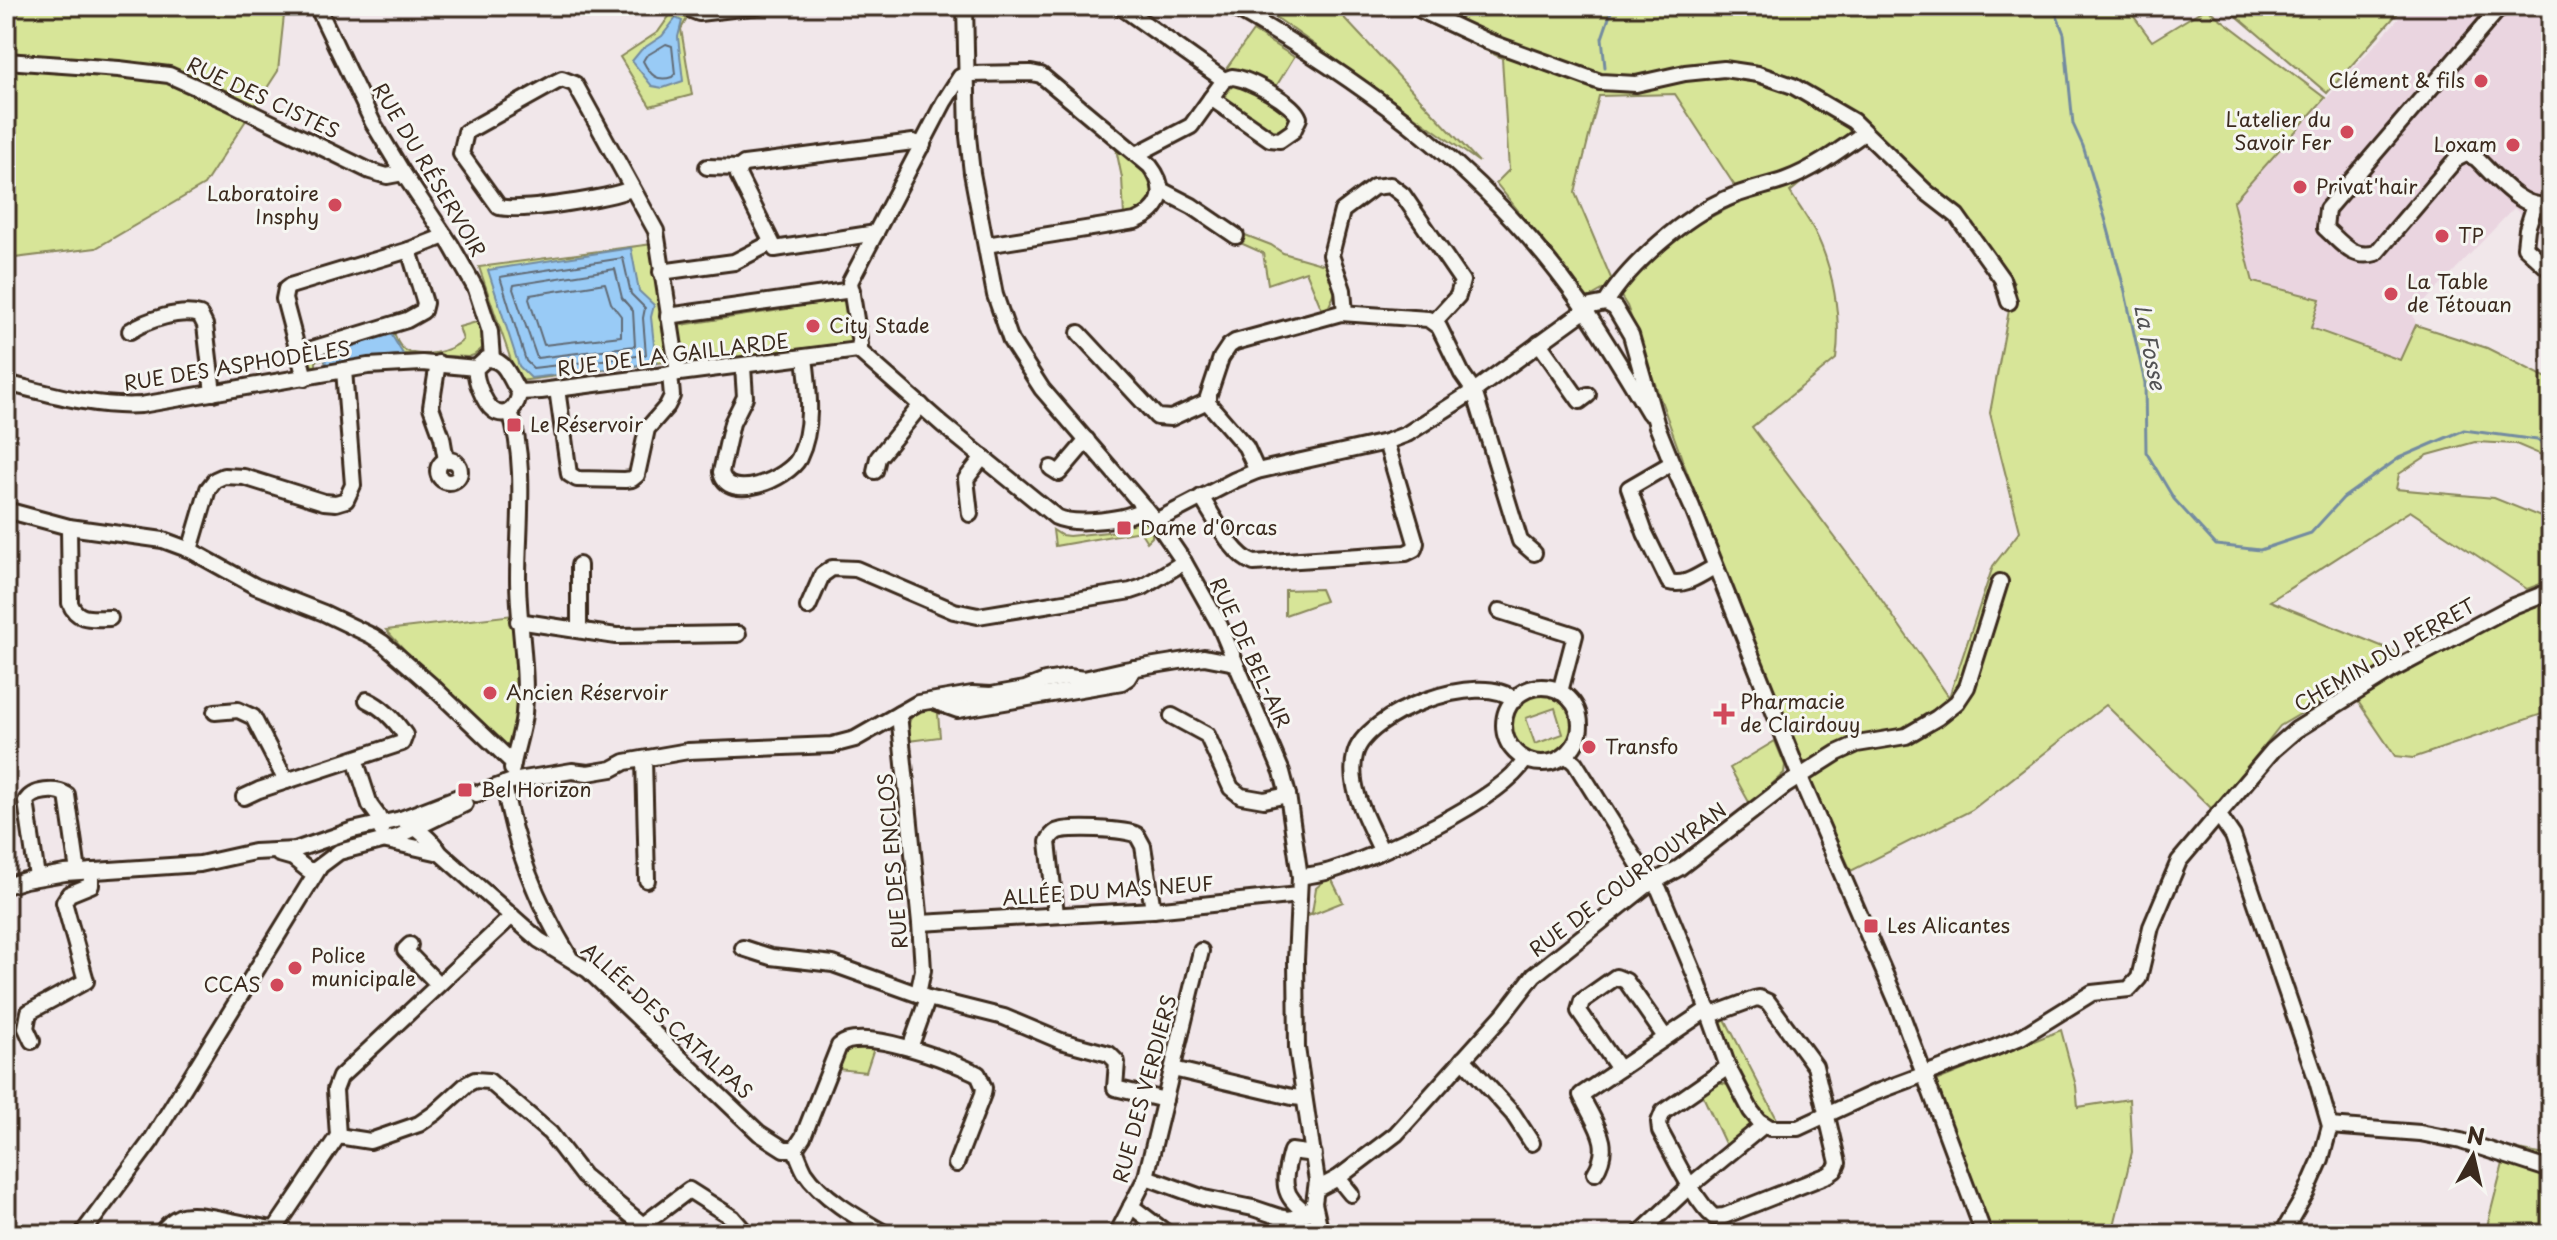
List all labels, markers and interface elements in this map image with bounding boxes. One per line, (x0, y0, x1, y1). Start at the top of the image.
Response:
street label: RUE DES CISTES (182, 49, 345, 146)
place label: Clément & fils (2328, 65, 2465, 95)
marker: Clément & fils (2472, 72, 2490, 90)
street label: RUE DU RÉSERVOIR (366, 77, 494, 262)
place label: L'atelier du Savoir Fer (2226, 104, 2332, 157)
marker: L'atelier du Savoir Fer (2338, 123, 2356, 141)
place label: Loxam (2434, 129, 2497, 159)
marker: Loxam (2504, 136, 2522, 154)
place label: Privat'hair (2316, 171, 2418, 201)
place label: Laboratoire Insphy (207, 178, 319, 231)
marker: Privat'hair (2291, 178, 2309, 196)
marker: Laboratoire Insphy (326, 196, 344, 214)
place label: TP (2458, 220, 2484, 250)
marker: TP (2433, 227, 2451, 245)
place label: La Table de Tétouan (2407, 266, 2512, 319)
marker: La Table de Tétouan (2382, 285, 2400, 303)
water label: La Fosse (2127, 301, 2176, 394)
place label: City Stade (829, 310, 930, 340)
marker: City Stade (804, 317, 822, 335)
street label: RUE DE LA GAILLARDE (555, 325, 791, 383)
street label: RUE DES ASPHODÈLES (121, 332, 352, 398)
place label: Le Réservoir (530, 409, 643, 439)
marker: Le Réservoir (505, 416, 523, 434)
place label: Dame d'Orcas (1140, 512, 1277, 542)
marker: Dame d'Orcas (1115, 519, 1133, 537)
street label: RUE DE BEL-AIR (1203, 572, 1299, 733)
street label: CHEMIN DU PERRET (2288, 590, 2481, 718)
place label: Ancien Réservoir (506, 677, 668, 707)
marker: Ancien Réservoir (481, 684, 499, 702)
place label: Pharmacie de Clairdouy (1740, 686, 1860, 739)
marker: Pharmacie de Clairdouy (1715, 705, 1733, 723)
place label: Transfo (1605, 731, 1678, 761)
marker: Transfo (1580, 738, 1598, 756)
street label: RUE DES ENCLOS (869, 772, 915, 950)
place label: Bel Horizon (481, 774, 591, 804)
marker: Bel Horizon (456, 781, 474, 799)
street label: RUE DE COURPOUYRAN (1522, 795, 1733, 964)
street label: ALLÉE DU MAS NEUF (1001, 868, 1215, 912)
place label: Les Alicantes (1887, 910, 2010, 940)
marker: Les Alicantes (1862, 917, 1880, 935)
street label: ALLÉE DES CATALPAS (575, 935, 760, 1106)
place label: Police municipale (311, 940, 416, 993)
marker: Police municipale (286, 959, 304, 977)
place label: CCAS (204, 969, 261, 999)
marker: CCAS (268, 976, 286, 994)
street label: RUE DES VERDIERS (1104, 991, 1184, 1186)
north arrow (2433, 1116, 2513, 1196)
text: N (2465, 1117, 2487, 1152)

